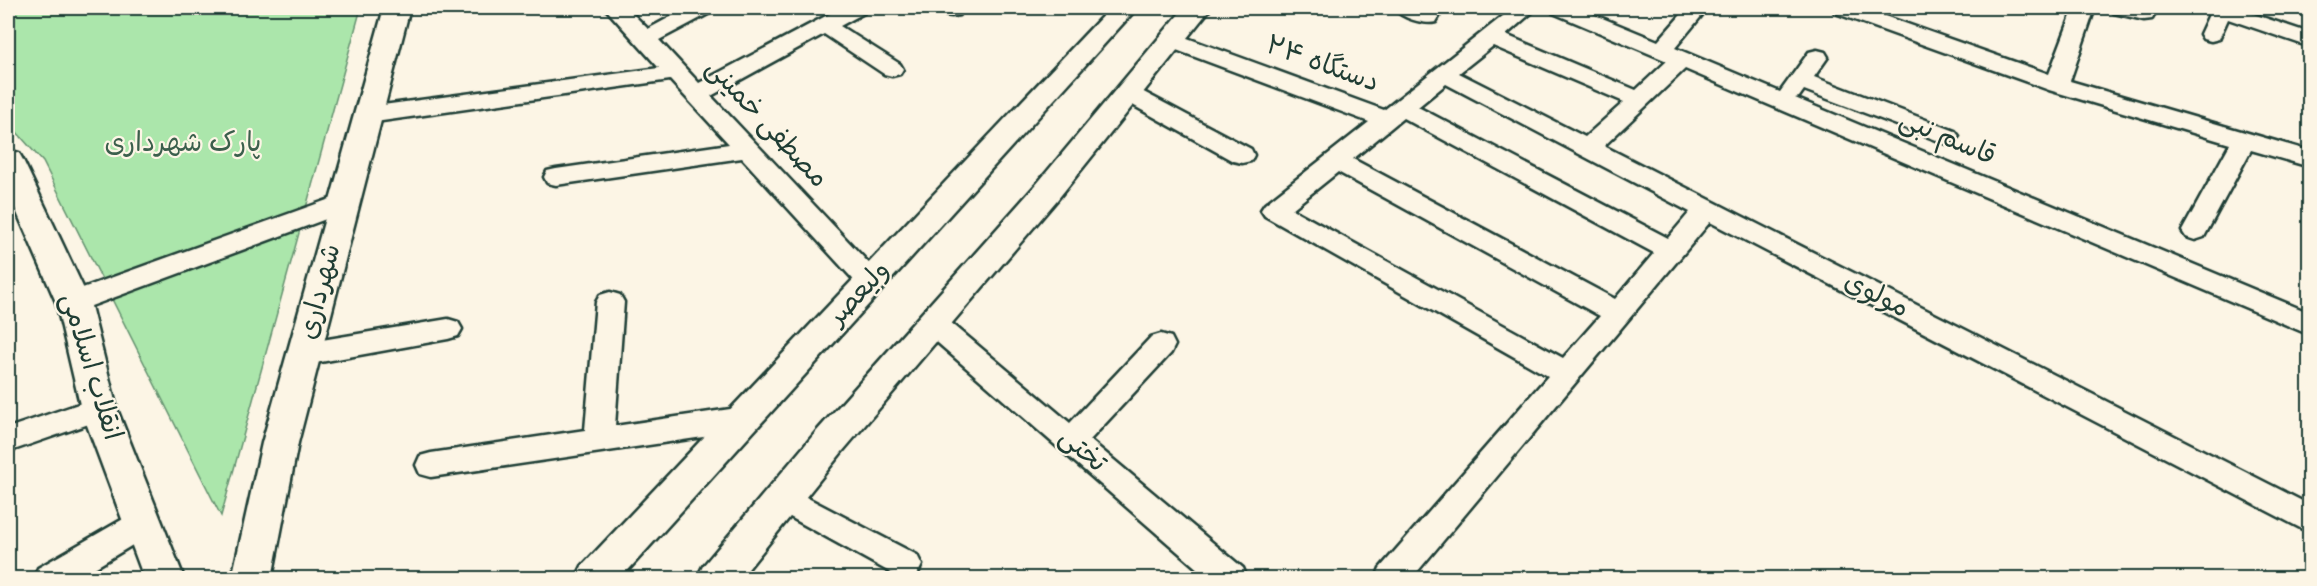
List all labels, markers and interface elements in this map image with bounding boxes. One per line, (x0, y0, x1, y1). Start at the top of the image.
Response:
street label: ۲۴ دستگاه (1260, 26, 1384, 104)
street label: مصطفی خمینی (696, 51, 836, 197)
street label: قاسم نبی (1893, 101, 2001, 177)
park label: پارک شهرداری (105, 125, 261, 164)
street label: شهرداری (290, 240, 352, 344)
street label: ولیعصر (818, 253, 900, 337)
street label: مولوی (1837, 263, 1915, 329)
street label: انقلاب اسلامی (49, 289, 131, 445)
street label: تختی (1049, 419, 1115, 484)

